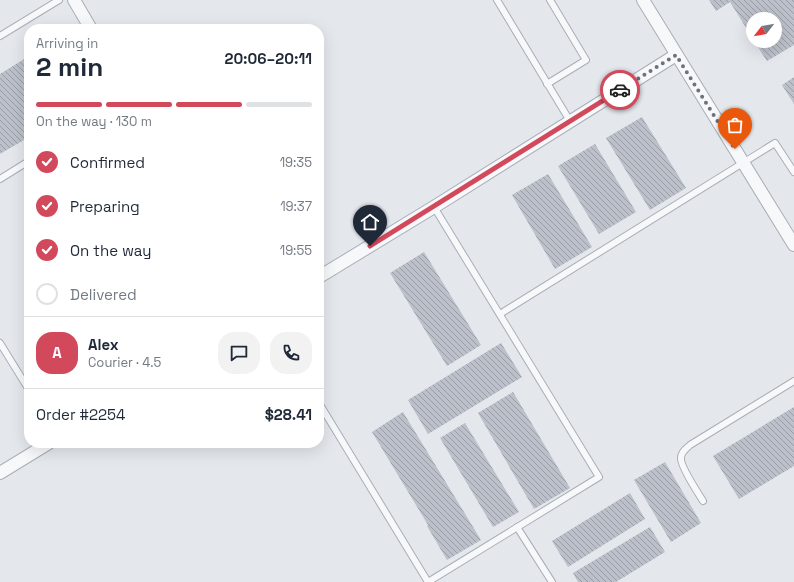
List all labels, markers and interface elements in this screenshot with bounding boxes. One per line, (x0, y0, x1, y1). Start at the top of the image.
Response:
north arrow (746, 12, 782, 48)
map controls (746, 12, 782, 48)
text: Arriving in (36, 35, 98, 52)
text: 20:06–20:11 (224, 49, 312, 68)
text: 2 min (36, 50, 103, 84)
courier (600, 70, 640, 110)
icon: car (609, 79, 631, 101)
pin (718, 108, 752, 149)
text: On the way · 130 m (36, 113, 152, 130)
icon: bag (724, 114, 746, 136)
icon: check (36, 151, 58, 173)
text: Confirmed (70, 153, 145, 172)
text: 19:35 (280, 154, 312, 171)
icon: check (36, 195, 58, 217)
text: Preparing (70, 197, 140, 216)
text: 19:37 (280, 198, 312, 215)
pin (353, 205, 387, 246)
icon: home (359, 211, 381, 233)
icon: check (36, 239, 58, 261)
text: On the way (70, 241, 151, 260)
text: 19:55 (280, 242, 312, 259)
text: Delivered (70, 285, 137, 304)
button: chat (218, 332, 260, 374)
button: phone (270, 332, 312, 374)
text: Alex (88, 335, 119, 354)
text: A (52, 343, 62, 362)
text: Courier · 4.5 (88, 354, 161, 371)
text: Order #2254 (36, 405, 125, 424)
text: $28.41 (265, 405, 312, 424)

